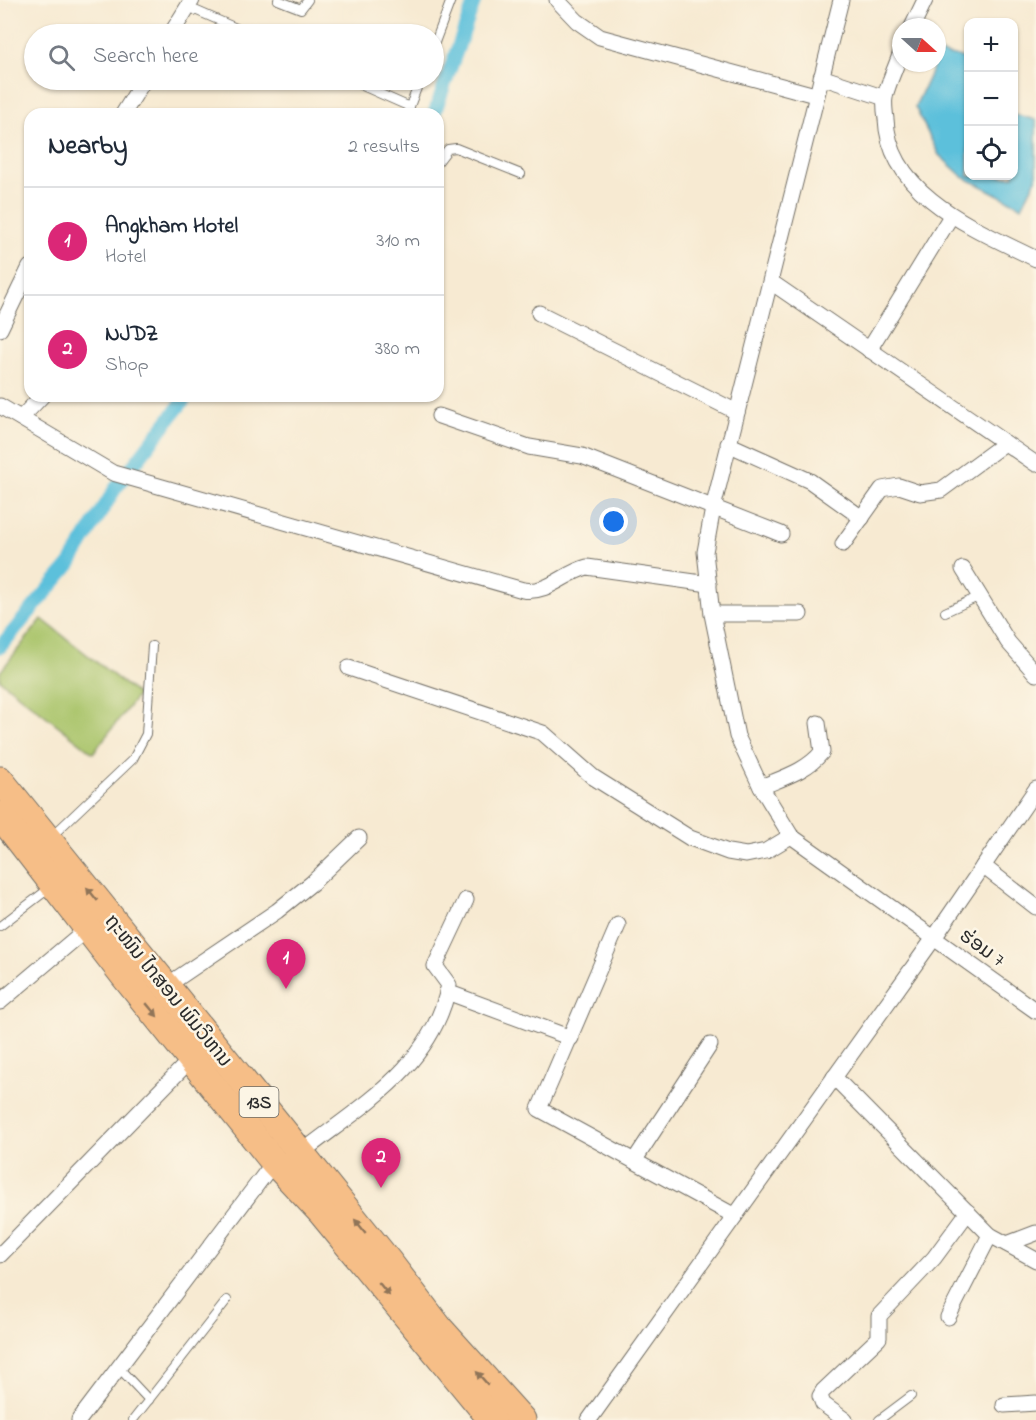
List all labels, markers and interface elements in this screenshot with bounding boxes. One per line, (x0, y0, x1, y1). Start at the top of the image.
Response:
north arrow (892, 18, 946, 72)
map controls (964, 18, 1018, 180)
button: + (964, 18, 1018, 72)
search box (24, 24, 444, 90)
icon: search (45, 41, 78, 74)
text: Search here (93, 41, 198, 73)
button: − (964, 72, 1018, 126)
button: locate (964, 126, 1018, 180)
text: Nearby (48, 128, 127, 166)
text: 2 results (348, 133, 420, 162)
text: Angkham Hotel (105, 211, 238, 243)
text: 1 (64, 227, 71, 256)
text: 310 m (376, 227, 420, 256)
text: Hotel (105, 243, 146, 272)
text: NJDZ (105, 319, 158, 351)
text: 2 (63, 335, 72, 364)
text: 380 m (375, 335, 420, 364)
text: Shop (105, 351, 149, 380)
your location (599, 507, 628, 536)
one-way arrow (86, 887, 99, 902)
street label: ຖະໜົນ ໄກສອນ ພົມວິຫານ (96, 909, 238, 1074)
street label: ຮ່ອມ 7 (953, 923, 1010, 976)
pin: 1 (266, 940, 306, 989)
one-way arrow (146, 1002, 159, 1018)
road number: 13S (240, 1087, 278, 1117)
pin: 2 (362, 1138, 400, 1188)
one-way arrow (354, 1218, 366, 1233)
one-way arrow (377, 1282, 389, 1297)
one-way arrow (475, 1370, 489, 1385)

